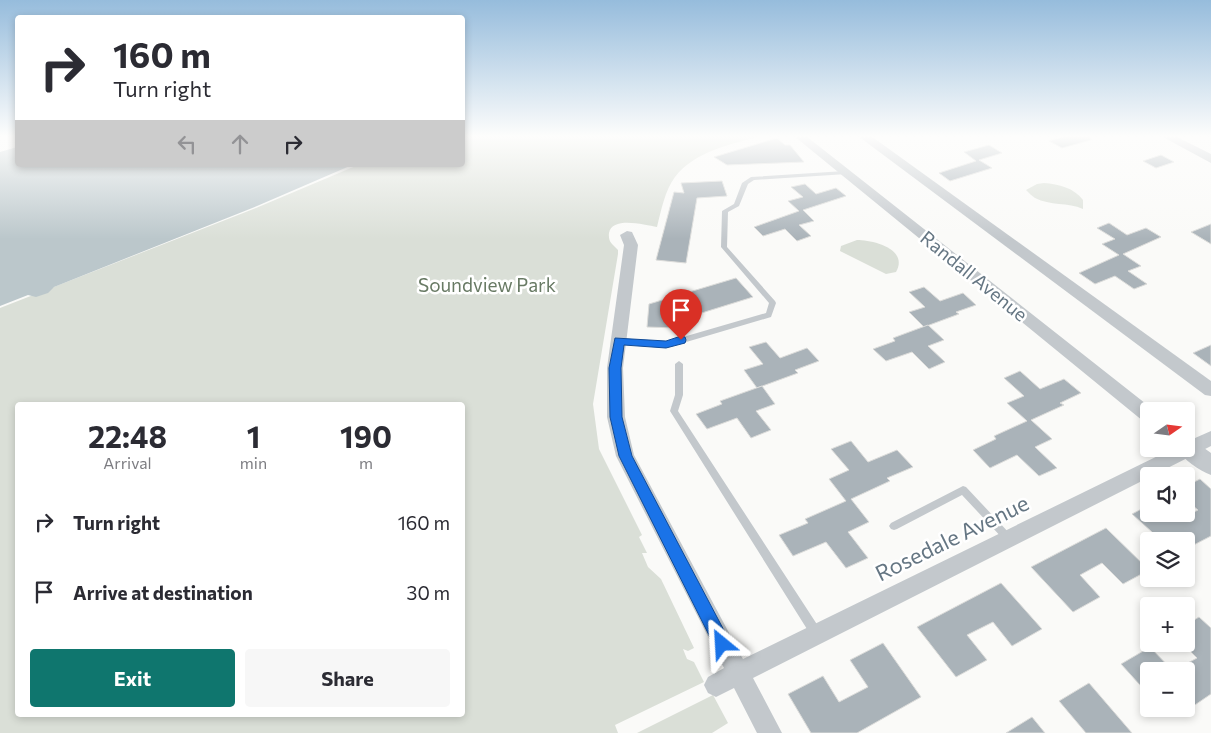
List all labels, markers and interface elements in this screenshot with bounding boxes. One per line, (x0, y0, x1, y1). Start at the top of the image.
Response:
text: 160 m (113, 32, 211, 75)
icon: right (30, 35, 95, 100)
text: Turn right (113, 75, 211, 102)
icon: left (173, 130, 201, 158)
icon: ahead (226, 130, 254, 158)
icon: right (279, 130, 307, 158)
street label: Randall Avenue (916, 225, 1032, 326)
park label: Soundview Park (418, 273, 556, 296)
pin (660, 289, 702, 340)
icon: arrive (667, 296, 695, 324)
north arrow (1140, 402, 1195, 458)
map controls (1140, 402, 1195, 717)
text: 22:48 (88, 417, 167, 454)
text: 1 (247, 417, 260, 454)
text: 190 (340, 417, 392, 454)
text: Arrival (103, 453, 152, 472)
text: min (240, 453, 267, 472)
text: m (359, 453, 373, 472)
button: sound (1140, 467, 1195, 522)
street label: Rosedale Avenue (871, 489, 1033, 586)
icon: right (30, 508, 58, 536)
text: Turn right (73, 511, 160, 534)
text: 160 m (398, 511, 450, 534)
button: layers (1140, 532, 1195, 587)
icon: arrive (30, 578, 58, 606)
text: Arrive at destination (73, 581, 253, 604)
text: 30 m (407, 581, 450, 604)
button: + (1140, 597, 1195, 652)
position arrow (695, 617, 747, 669)
button: Exit (30, 649, 235, 707)
button: Share (245, 649, 450, 707)
button: − (1140, 662, 1195, 717)

